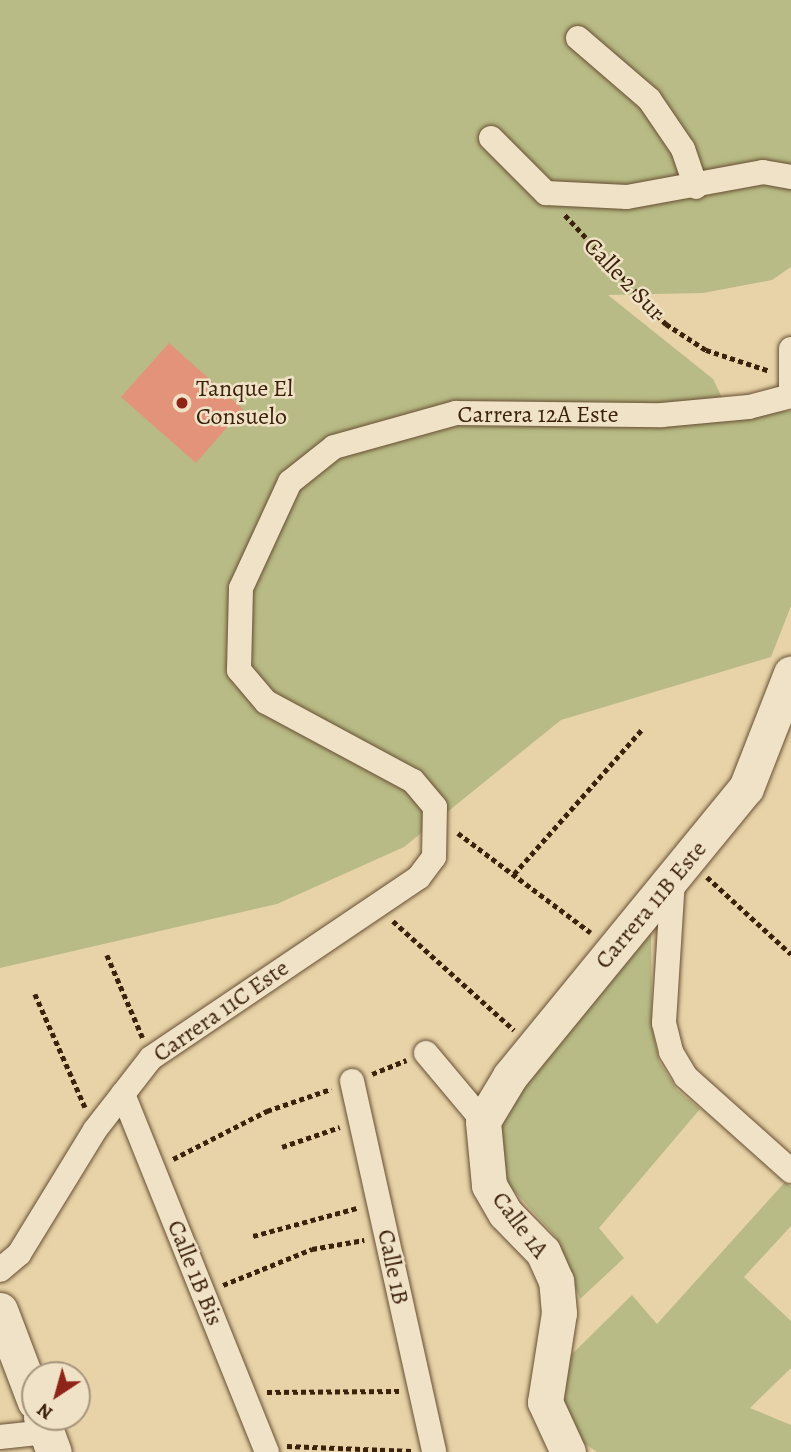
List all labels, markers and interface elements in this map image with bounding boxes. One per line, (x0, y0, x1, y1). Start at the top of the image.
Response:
street label: Calle 2 Sur (577, 231, 671, 327)
place label: Tanque El Consuelo (196, 375, 293, 431)
marker: Tanque El Consuelo (174, 395, 190, 411)
street label: Carrera 12A Este (458, 401, 618, 429)
street label: Carrera 11B Este (589, 835, 713, 975)
street label: Carrera 11C Este (148, 954, 294, 1068)
street label: Calle 1A (486, 1186, 554, 1264)
street label: Calle 1B Bis (161, 1216, 229, 1330)
street label: Calle 1B (371, 1227, 415, 1307)
north arrow (21, 1361, 91, 1431)
text: N (32, 1397, 58, 1426)

